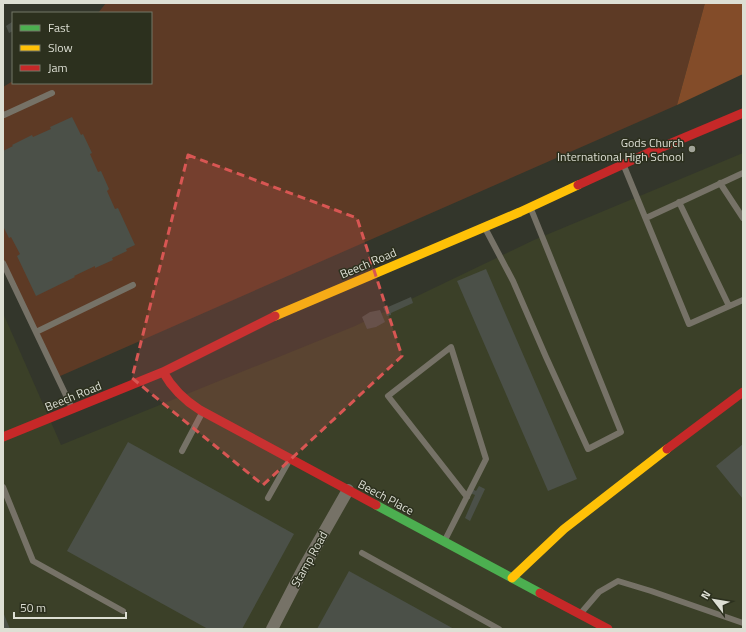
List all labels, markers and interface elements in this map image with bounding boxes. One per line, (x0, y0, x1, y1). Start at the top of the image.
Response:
legend (12, 12, 152, 84)
text: Fast (48, 18, 71, 37)
text: Slow (48, 38, 73, 57)
text: Jam (48, 58, 68, 77)
place label: Gods Church International High School (557, 133, 684, 166)
marker: Gods Church International High School (687, 144, 697, 154)
street label: Beech Road (337, 243, 399, 283)
street label: Beech Road (42, 376, 104, 416)
street label: Beech Place (355, 474, 417, 520)
street label: Stamp Road (286, 527, 332, 591)
north arrow (694, 580, 734, 620)
text: N (697, 587, 714, 602)
scale bar (14, 594, 126, 620)
text: 50 m (20, 598, 46, 617)

